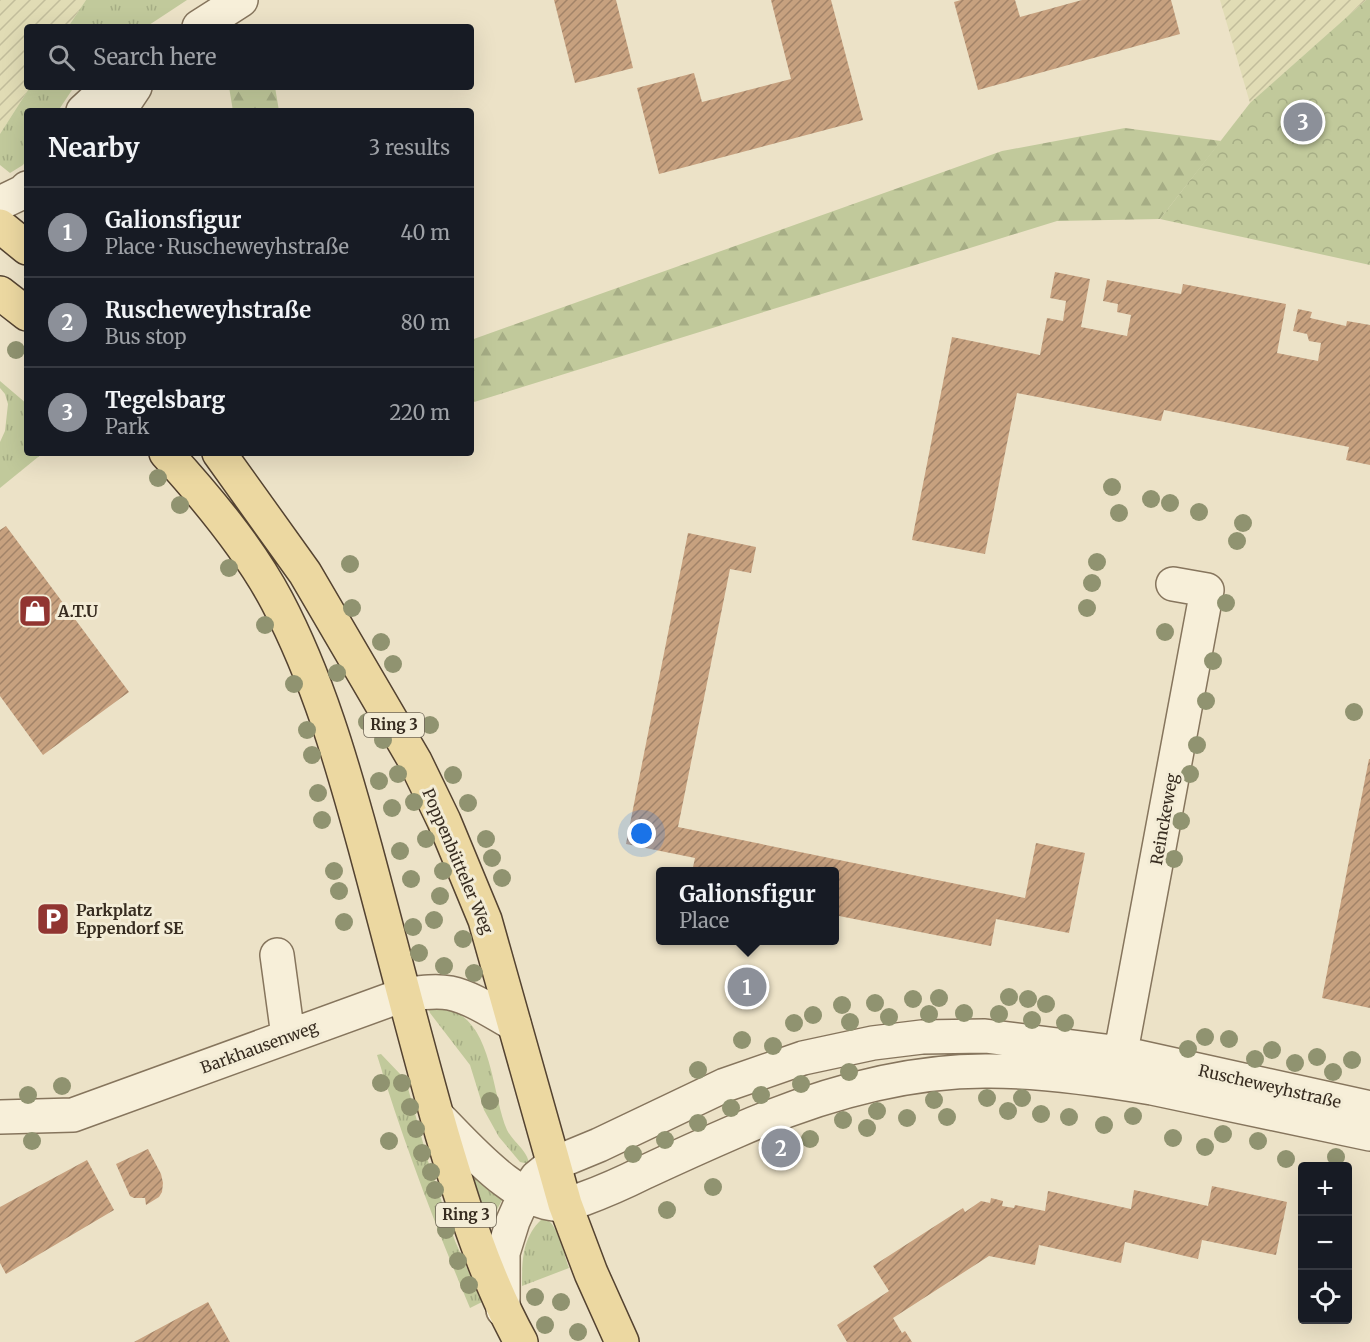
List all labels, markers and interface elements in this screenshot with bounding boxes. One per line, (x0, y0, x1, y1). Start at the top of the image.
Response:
search box (24, 24, 474, 90)
icon: search (45, 41, 78, 74)
text: Search here (93, 43, 216, 71)
pin: 3 (1284, 100, 1322, 144)
text: Nearby (48, 131, 140, 164)
text: 3 results (369, 135, 450, 160)
text: Galionsfigur (105, 206, 242, 234)
text: 1 (63, 220, 72, 245)
text: 40 m (400, 220, 450, 245)
text: Place · Ruscheweyhstraße (105, 234, 349, 259)
text: Ruscheweyhstraße (105, 296, 311, 324)
text: 2 (62, 310, 73, 335)
text: 80 m (401, 310, 450, 335)
text: Bus stop (105, 324, 187, 349)
text: Tegelsbarg (105, 386, 225, 414)
text: 3 (62, 400, 73, 425)
text: 220 m (390, 400, 450, 425)
text: Park (105, 414, 149, 439)
shop icon: A.T.U (17, 593, 53, 629)
place label: A.T.U (57, 601, 98, 621)
road number: Ring 3 (364, 713, 424, 737)
street label: Reinckeweg (1146, 771, 1182, 866)
street label: Poppenbütteler Weg (418, 785, 498, 937)
your location (627, 819, 656, 848)
popup (656, 867, 839, 945)
text: Galionsfigur (679, 880, 816, 908)
place label: Parkplatz Eppendorf SE (76, 900, 184, 938)
parking icon: Parkplatz Eppendorf SE (35, 901, 71, 937)
text: Place (679, 908, 729, 933)
pin: 1 (728, 964, 766, 1010)
street label: Barkhausenweg (198, 1016, 321, 1078)
street label: Ruscheweyhstraße (1197, 1060, 1343, 1112)
pin: 2 (762, 1126, 800, 1170)
map controls (1298, 1162, 1352, 1324)
button: + (1298, 1162, 1352, 1216)
road number: Ring 3 (436, 1203, 496, 1227)
button: − (1298, 1216, 1352, 1270)
button: locate (1298, 1270, 1352, 1324)

